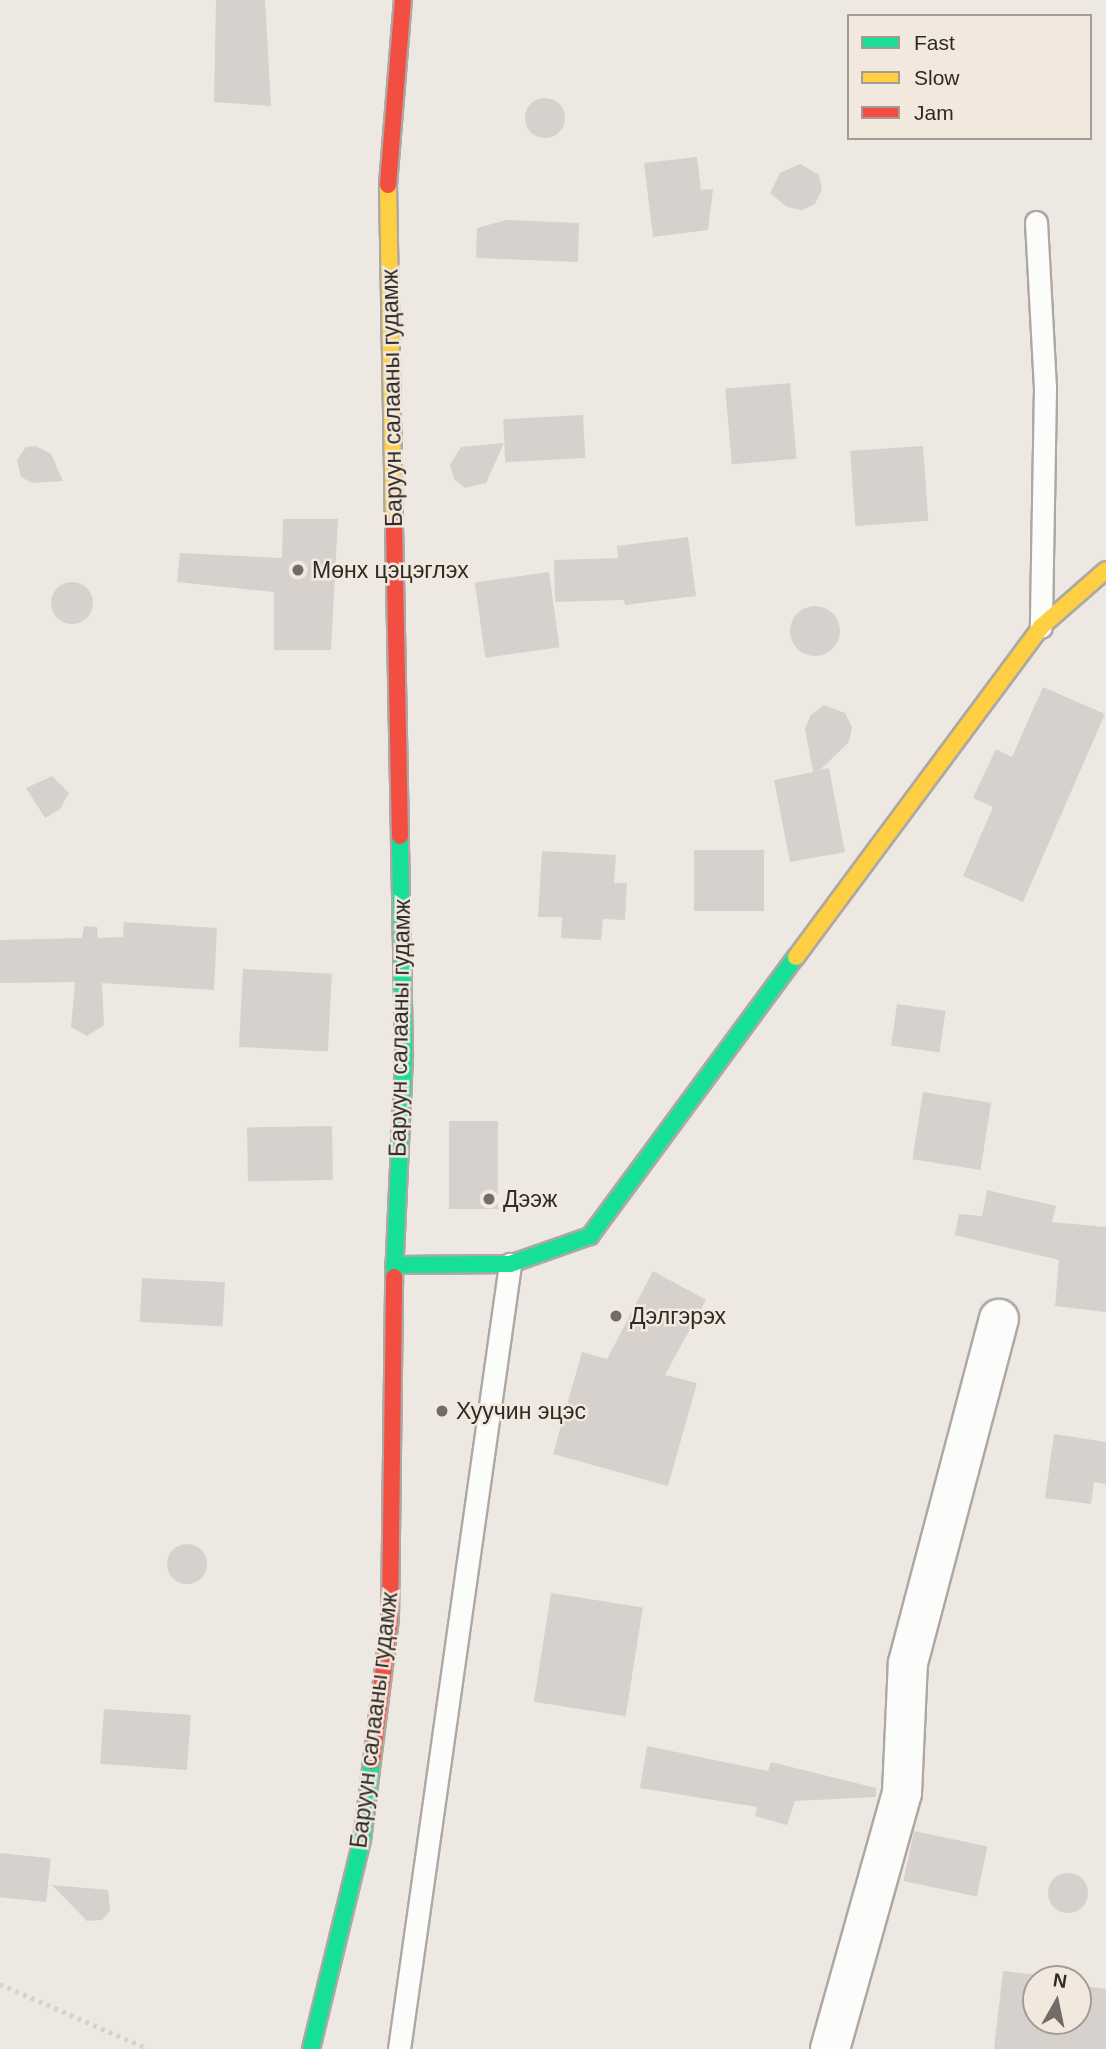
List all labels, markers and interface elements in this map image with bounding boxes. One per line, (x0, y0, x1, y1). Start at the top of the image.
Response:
legend (847, 14, 1092, 140)
text: Fast (914, 31, 955, 54)
text: Slow (914, 66, 960, 89)
text: Jam (914, 101, 954, 124)
street label: Баруун салааны гудамж (376, 269, 408, 527)
place label: Мөнх цэцэглэх (312, 556, 469, 584)
marker: Мөнх цэцэглэх (290, 562, 306, 578)
street label: Баруун салааны гудамж (384, 899, 416, 1157)
place label: Дээж (503, 1185, 557, 1213)
marker: Дээж (481, 1191, 497, 1207)
place label: Дэлгэрэх (630, 1302, 726, 1330)
marker: Дэлгэрэх (608, 1308, 624, 1324)
place label: Хуучин эцэс (456, 1397, 586, 1425)
marker: Хуучин эцэс (434, 1403, 450, 1419)
street label: Баруун салааны гудамж (345, 1590, 403, 1850)
north arrow (1022, 1965, 1092, 2035)
text: N (1052, 1969, 1068, 1992)

